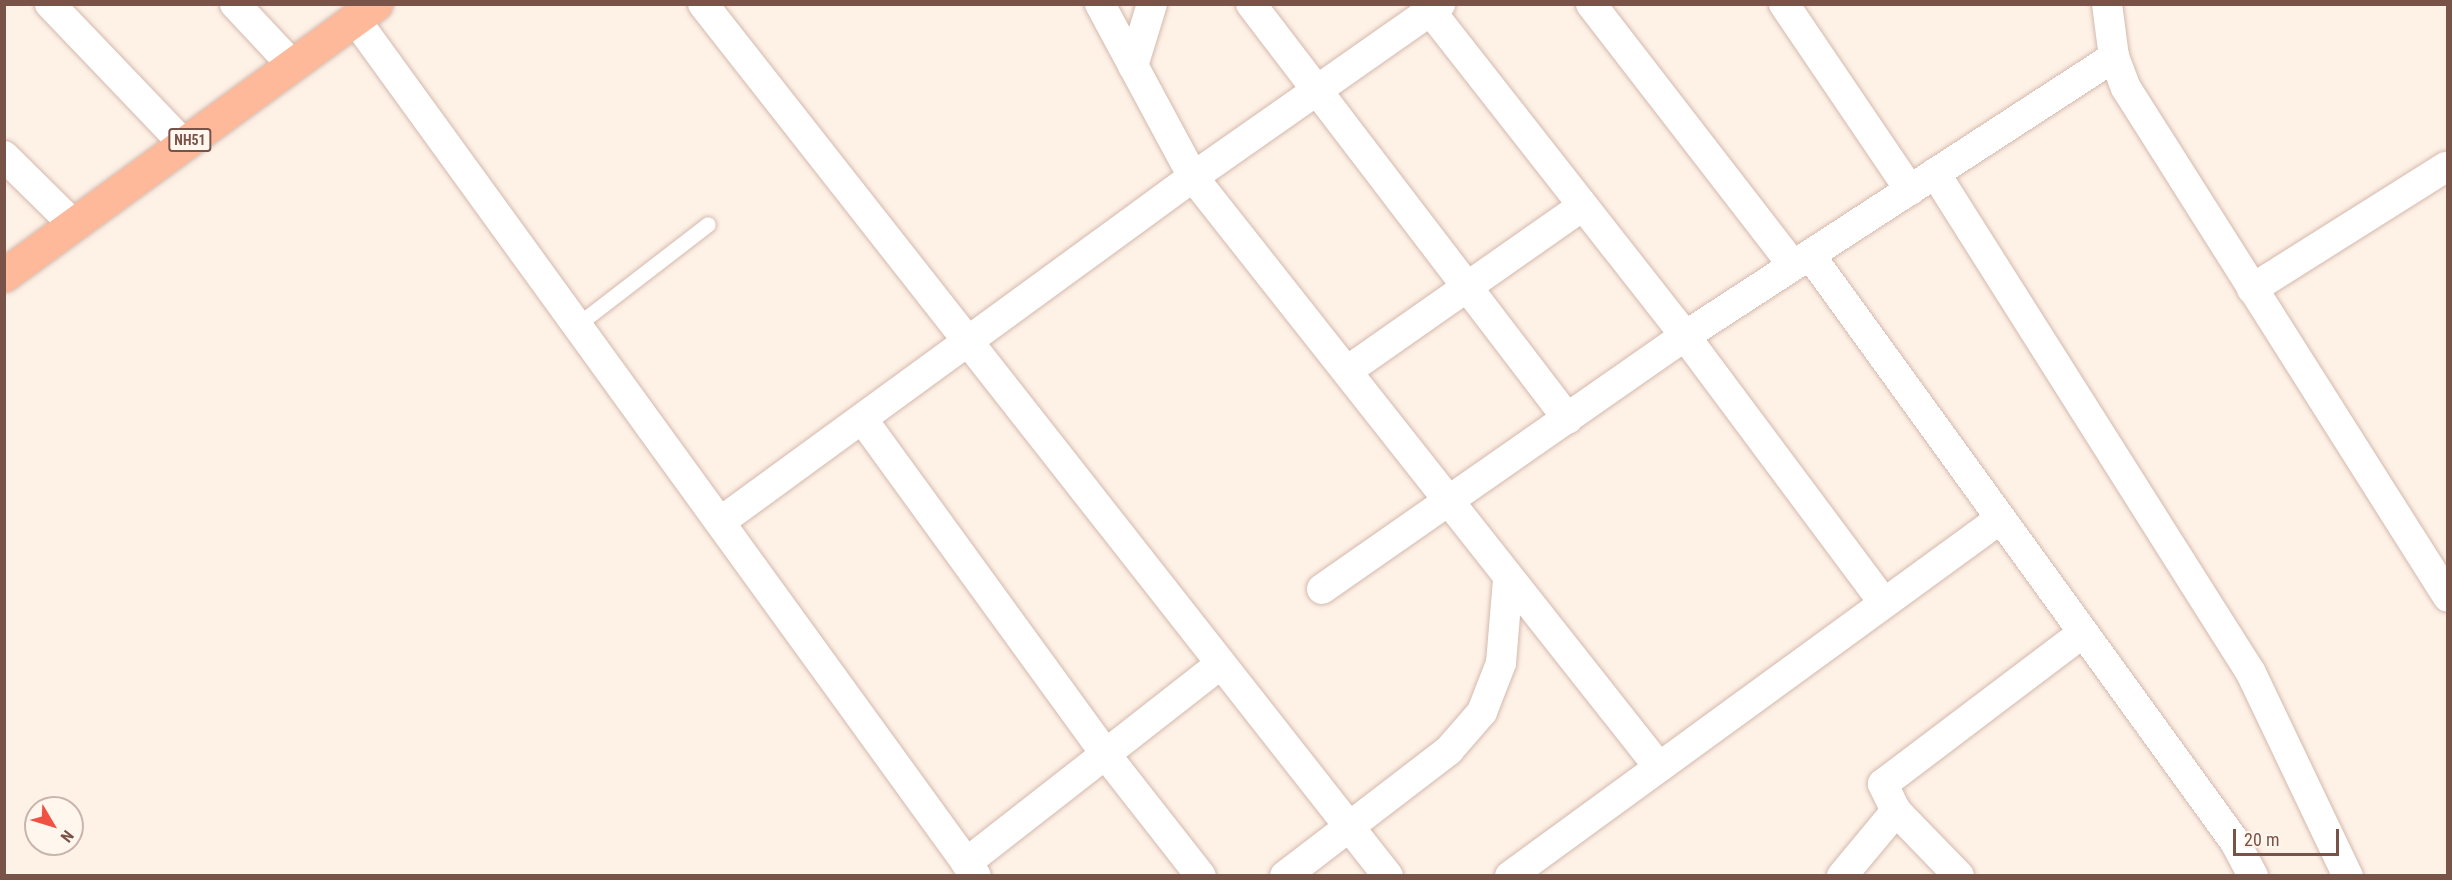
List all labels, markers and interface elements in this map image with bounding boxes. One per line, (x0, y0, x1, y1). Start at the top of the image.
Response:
road number: NH51 (168, 129, 213, 151)
north arrow (24, 796, 84, 856)
scale bar (2236, 817, 2342, 855)
text: N (57, 826, 78, 846)
text: 20 m (2244, 829, 2279, 850)

